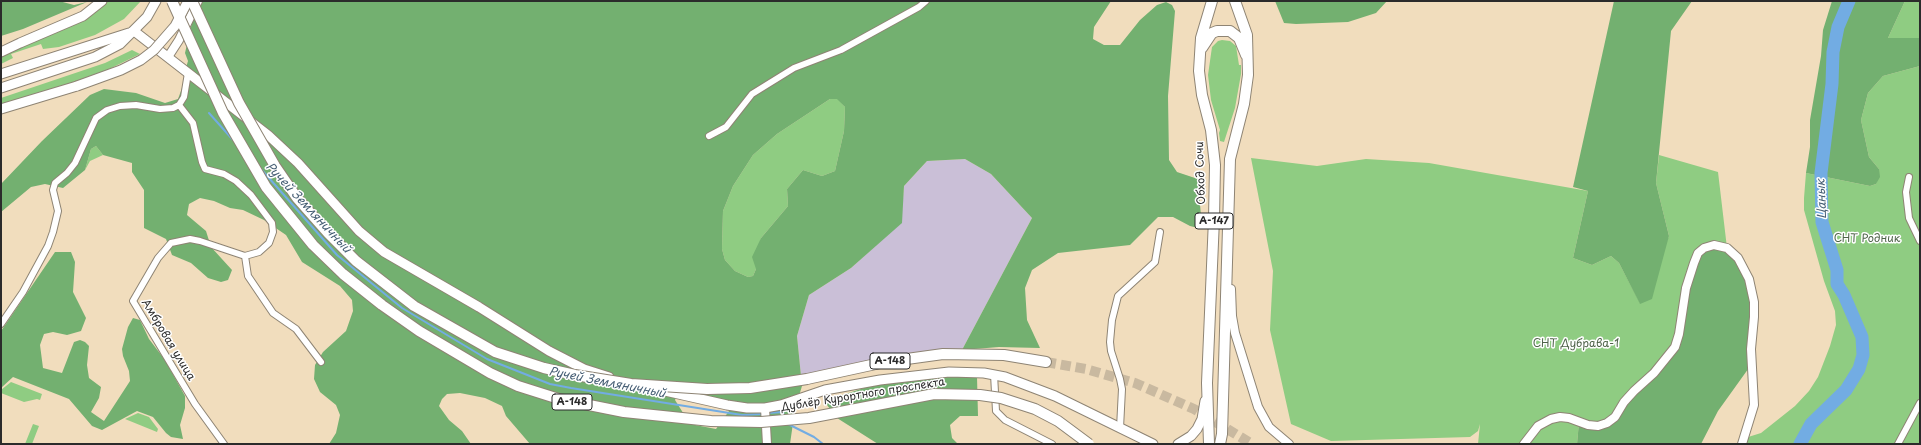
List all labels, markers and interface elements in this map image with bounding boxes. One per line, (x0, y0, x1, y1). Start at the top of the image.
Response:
street label: Обход Сочи (1193, 141, 1209, 205)
water label: Ручей Земляничный (262, 160, 354, 256)
water label: Цанык (1814, 179, 1830, 219)
road number: А-147 (1195, 213, 1233, 229)
park label: СНТ Родник (1834, 232, 1900, 246)
street label: Амбровая улица (139, 297, 197, 383)
park label: СНТ Дубрава-1 (1533, 337, 1619, 351)
road number: А-148 (870, 353, 910, 369)
water label: Ручей Земляничный (548, 365, 666, 401)
street label: Дублёр Курортного проспекта (780, 376, 946, 414)
road number: А-148 (552, 394, 592, 410)

